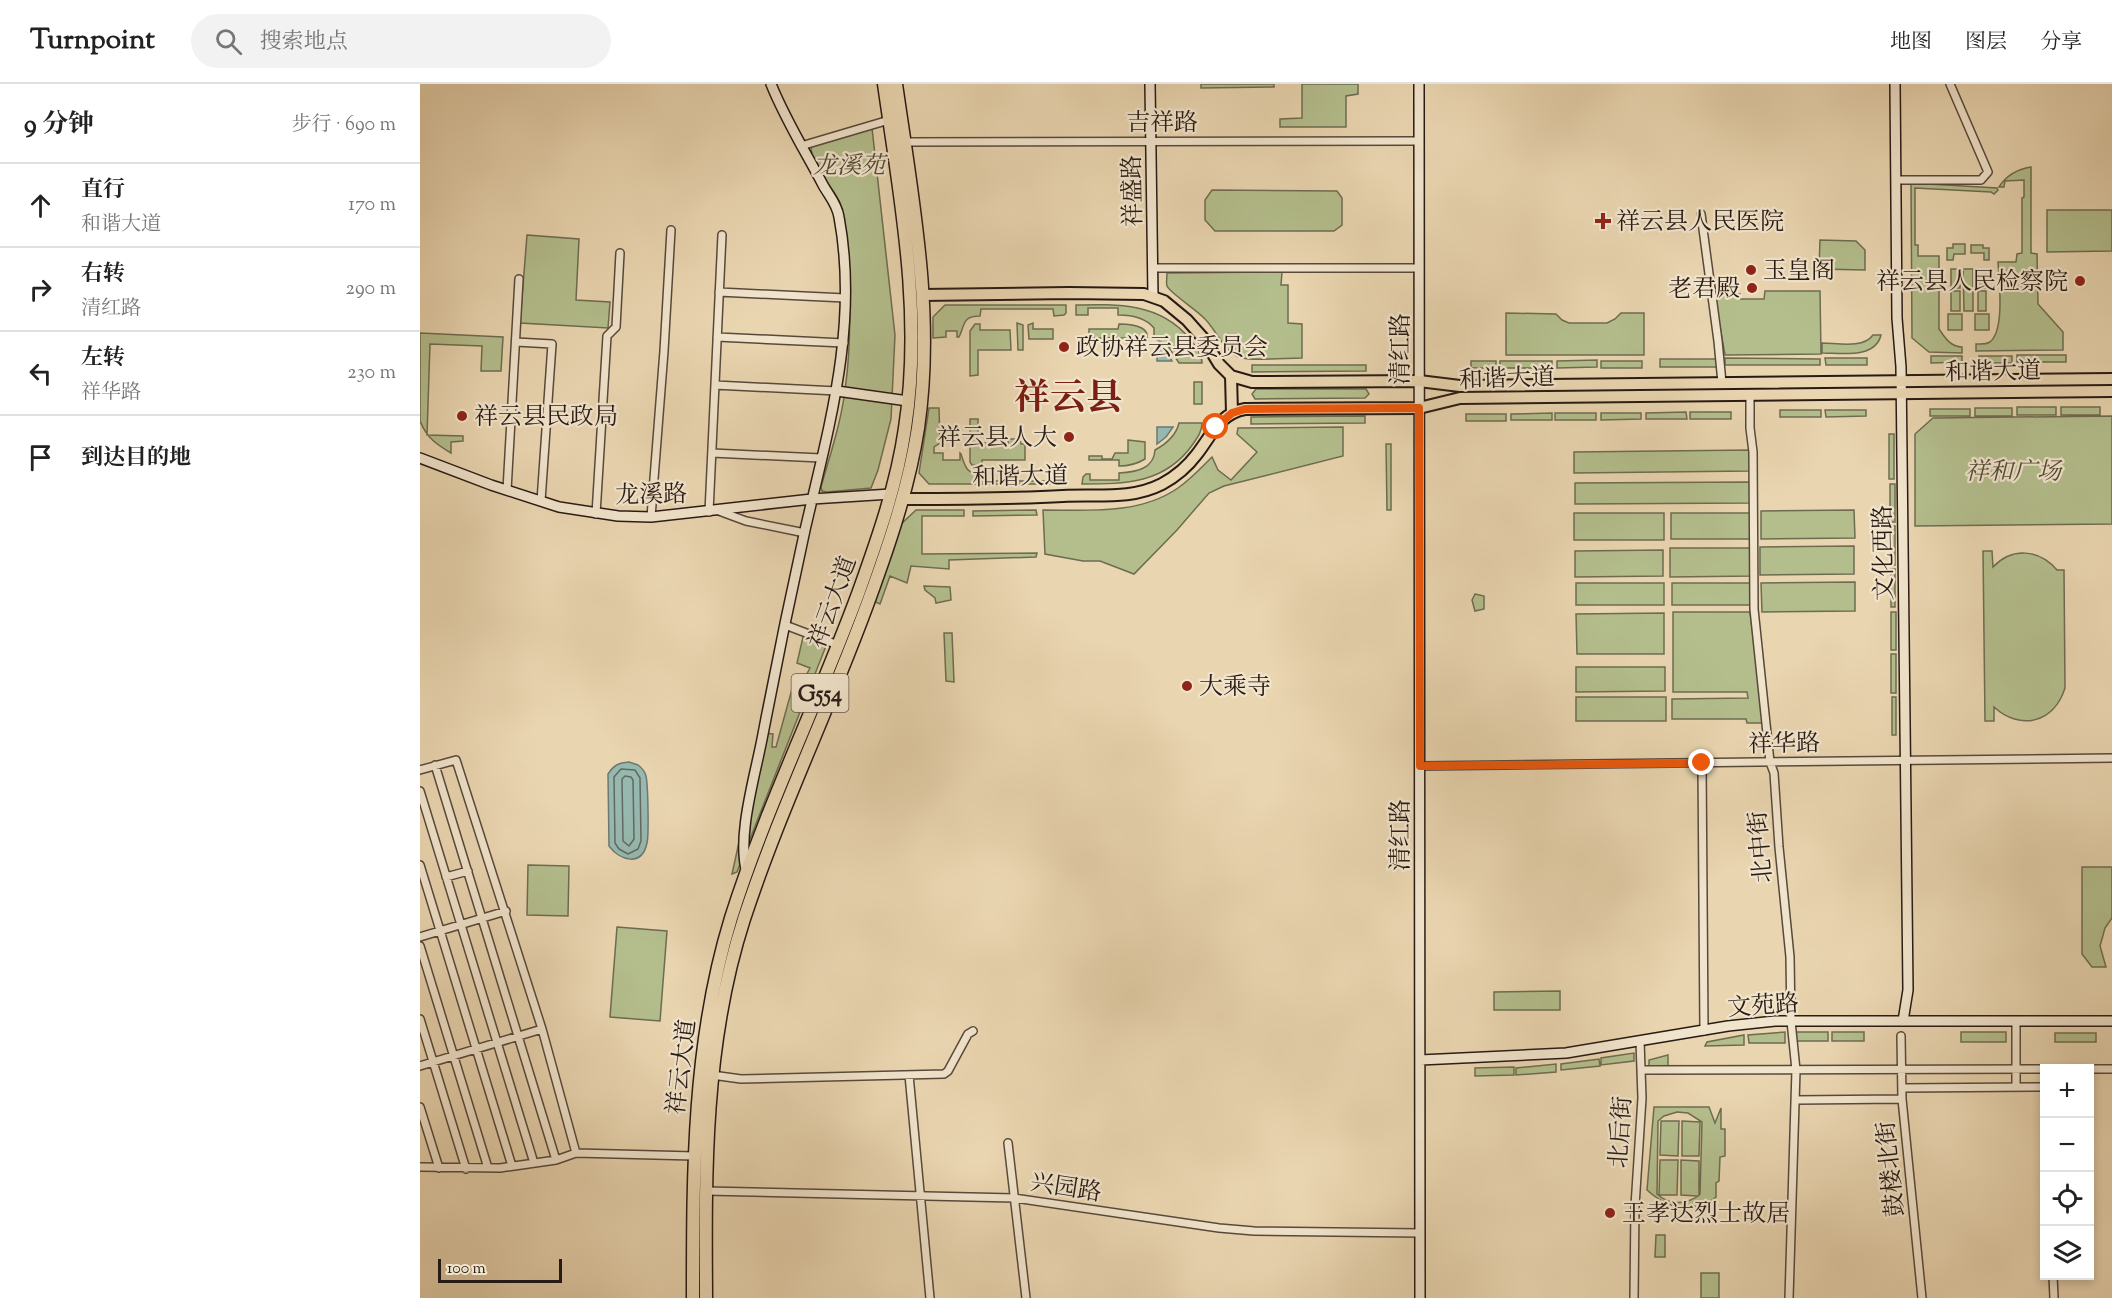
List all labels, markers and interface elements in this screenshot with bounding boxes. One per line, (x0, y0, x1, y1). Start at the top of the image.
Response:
search box (191, 14, 611, 68)
text: Turnpoint (30, 21, 155, 61)
icon: search (212, 25, 245, 58)
text: 搜索地点 (260, 27, 348, 59)
text: 地图 (1890, 28, 1932, 58)
text: 图层 (1965, 28, 2007, 58)
text: 分享 (2040, 28, 2082, 58)
text: 9 分钟 (24, 107, 94, 144)
street label: 吉祥路 (1126, 107, 1198, 141)
text: 步行 · 690 m (291, 111, 396, 140)
park label: 龙溪苑 (813, 150, 889, 184)
street label: 祥盛路 (1116, 155, 1152, 227)
text: 直行 (81, 175, 125, 207)
icon: ahead (24, 189, 57, 222)
text: 170 m (348, 191, 396, 220)
place label: 祥云县人民医院 (1616, 206, 1784, 240)
text: 和谐大道 (81, 211, 161, 240)
marker: 祥云县人民医院 (1594, 212, 1612, 230)
place label: 玉皇阁 (1763, 255, 1835, 289)
text: 右转 (81, 259, 125, 291)
marker: 玉皇阁 (1744, 263, 1758, 277)
place label: 祥云县人民检察院 (1876, 266, 2068, 300)
icon: right (24, 273, 57, 306)
place label: 老君殿 (1668, 273, 1740, 307)
marker: 祥云县人民检察院 (2073, 274, 2087, 288)
text: 290 m (346, 275, 396, 304)
marker: 老君殿 (1745, 281, 1759, 295)
text: 清红路 (81, 295, 141, 324)
street label: 清红路 (1385, 313, 1419, 385)
place label: 政协祥云县委员会 (1076, 332, 1268, 366)
marker: 政协祥云县委员会 (1057, 340, 1071, 354)
text: 左转 (81, 343, 125, 375)
street label: 和谐大道 (1945, 355, 2041, 391)
icon: left (24, 357, 57, 390)
text: 230 m (347, 359, 396, 388)
street label: 和谐大道 (1459, 361, 1556, 399)
district label: 祥云县 (1014, 374, 1122, 426)
text: 祥华路 (81, 379, 141, 408)
place label: 祥云县民政局 (474, 401, 618, 435)
marker: 祥云县民政局 (455, 409, 469, 423)
route start (1202, 413, 1228, 439)
place label: 祥云县人大 (937, 422, 1057, 456)
marker: 祥云县人大 (1062, 430, 1076, 444)
icon: arrive (24, 441, 57, 474)
text: 到达目的地 (81, 443, 191, 475)
park label: 祥和广场 (1965, 456, 2063, 490)
street label: 和谐大道 (972, 460, 1068, 496)
street label: 龙溪路 (615, 478, 687, 514)
street label: 文化西路 (1867, 505, 1903, 601)
street label: 祥云大道 (801, 552, 866, 654)
place label: 大乘寺 (1199, 671, 1271, 705)
road number: G554 (792, 674, 848, 712)
marker: 大乘寺 (1180, 679, 1194, 693)
street label: 祥华路 (1748, 727, 1820, 763)
route end (1688, 749, 1714, 775)
street label: 清红路 (1385, 799, 1419, 871)
street label: 北中街 (1742, 809, 1782, 884)
street label: 文苑路 (1726, 988, 1800, 1026)
street label: 祥云大道 (660, 1018, 706, 1117)
map controls (2040, 1064, 2094, 1280)
button: + (2040, 1064, 2094, 1118)
street label: 北后街 (1603, 1095, 1641, 1169)
button: − (2040, 1118, 2094, 1172)
street label: 鼓楼北街 (1870, 1119, 1914, 1218)
street label: 兴园路 (1027, 1167, 1104, 1211)
button: locate (2040, 1172, 2094, 1226)
place label: 王孝达烈士故居 (1622, 1198, 1790, 1232)
marker: 王孝达烈士故居 (1603, 1206, 1617, 1220)
button: layers (2040, 1226, 2094, 1280)
scale bar (438, 1256, 562, 1284)
text: 100 m (447, 1258, 486, 1281)

